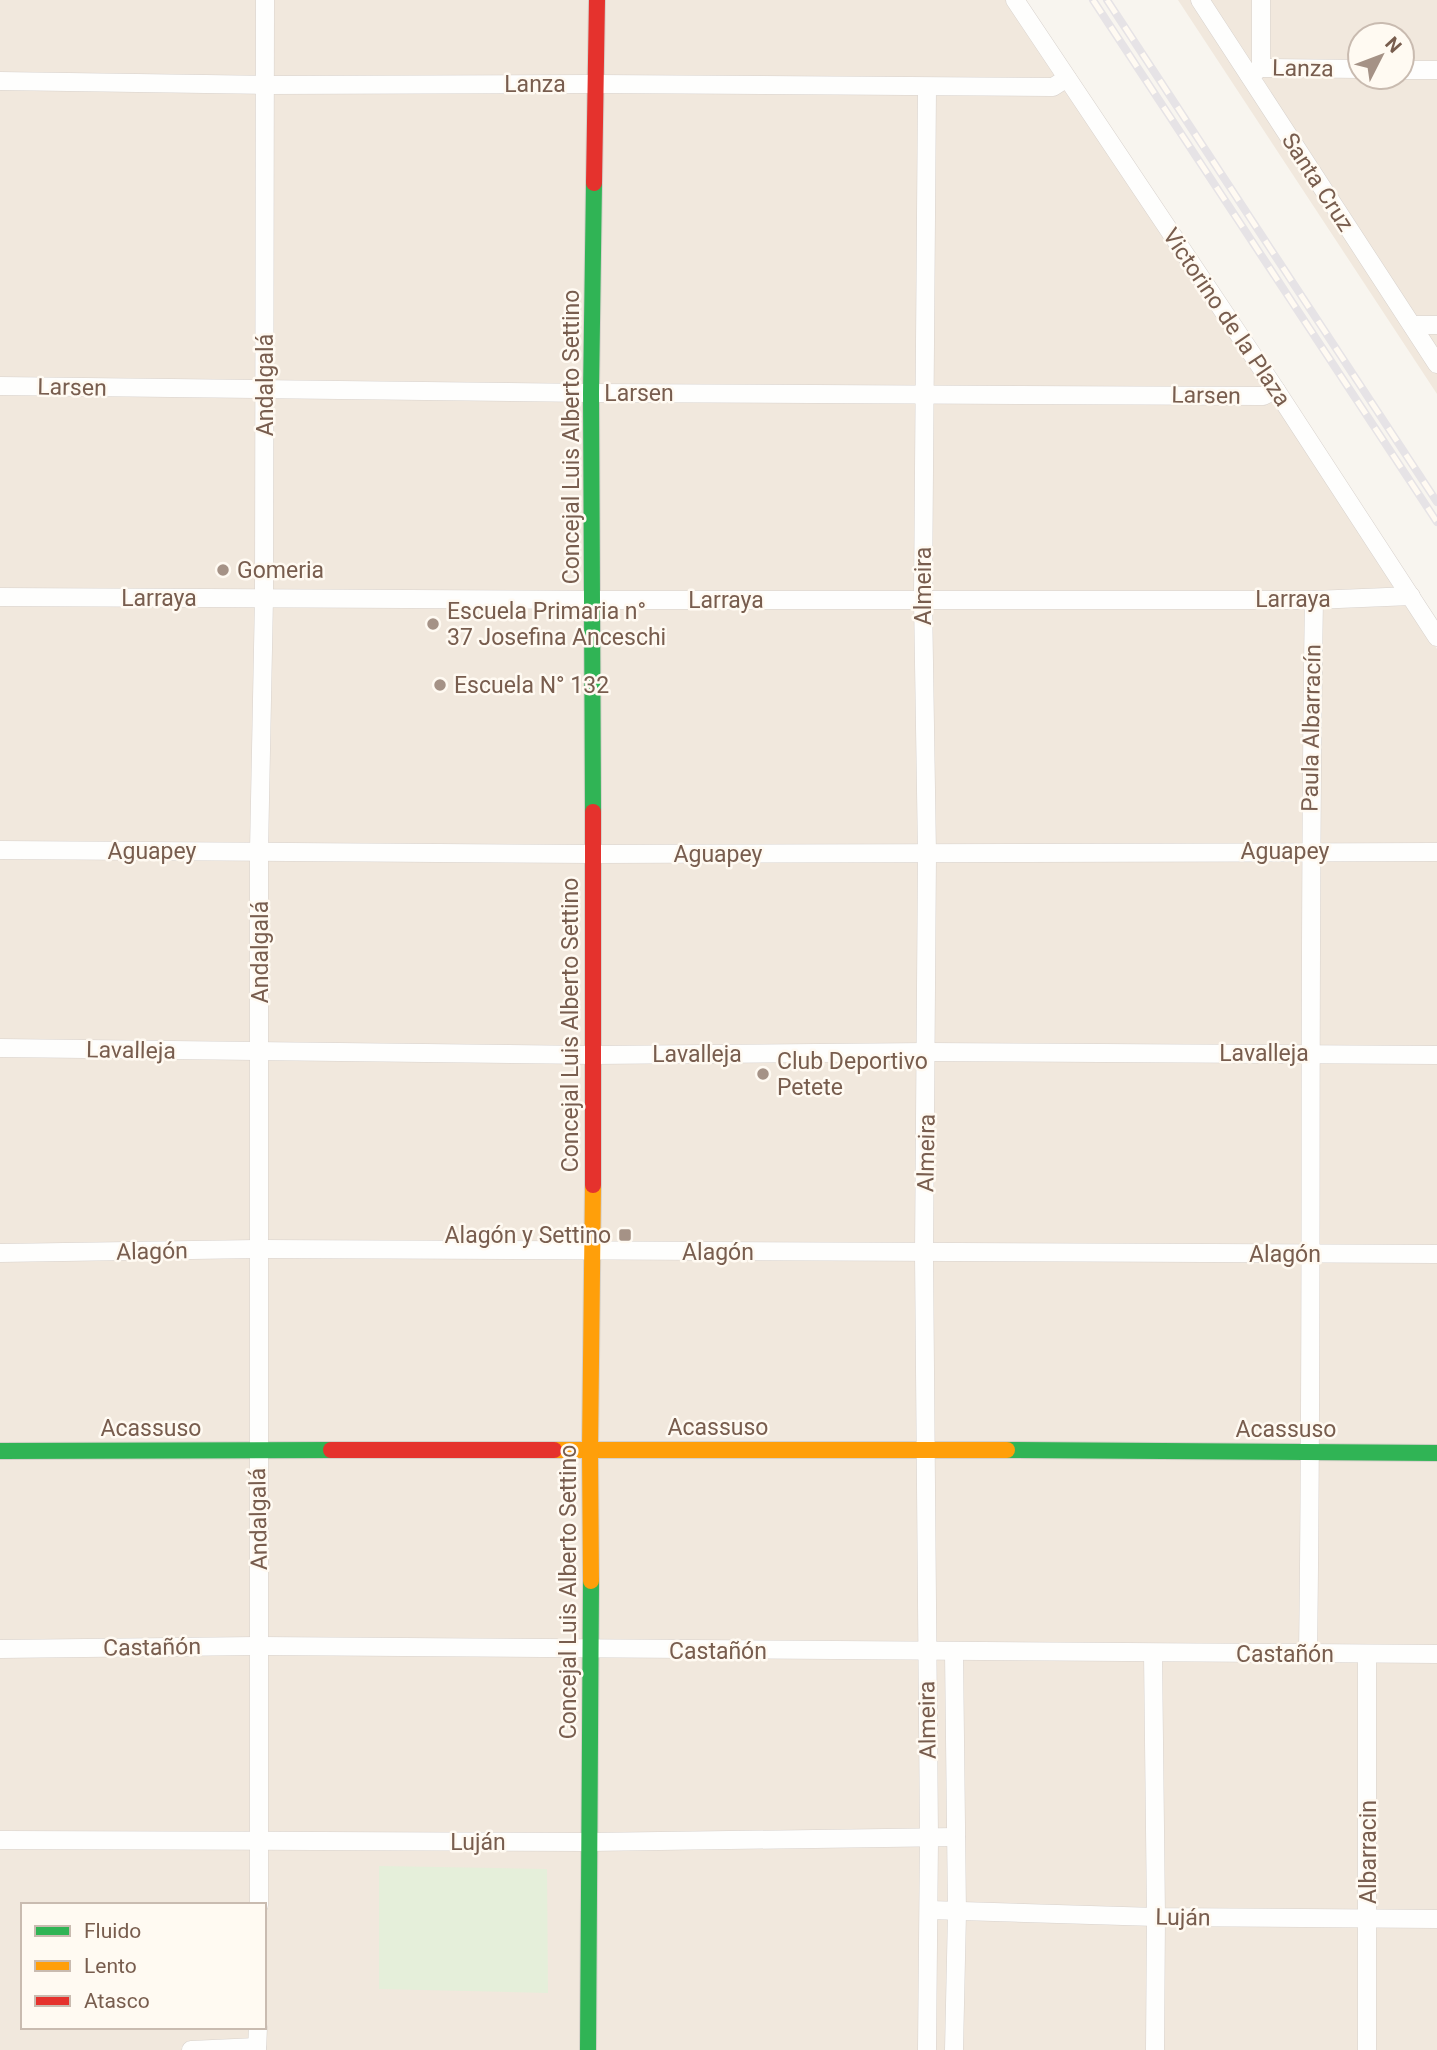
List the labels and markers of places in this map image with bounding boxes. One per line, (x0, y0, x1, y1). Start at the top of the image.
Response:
place label: Gomeria (237, 557, 324, 584)
marker: Gomeria (215, 562, 231, 578)
place label: Escuela Primaria n° 37 Josefina Anceschi (447, 598, 666, 651)
marker: Escuela Primaria n° 37 Josefina Anceschi (425, 616, 441, 632)
place label: Escuela N° 132 (454, 672, 609, 699)
marker: Escuela N° 132 (432, 677, 448, 693)
place label: Club Deportivo Petete (777, 1048, 928, 1101)
marker: Club Deportivo Petete (755, 1066, 771, 1082)
place label: Alagón y Settino (445, 1222, 611, 1249)
marker: Alagón y Settino (617, 1227, 633, 1243)

